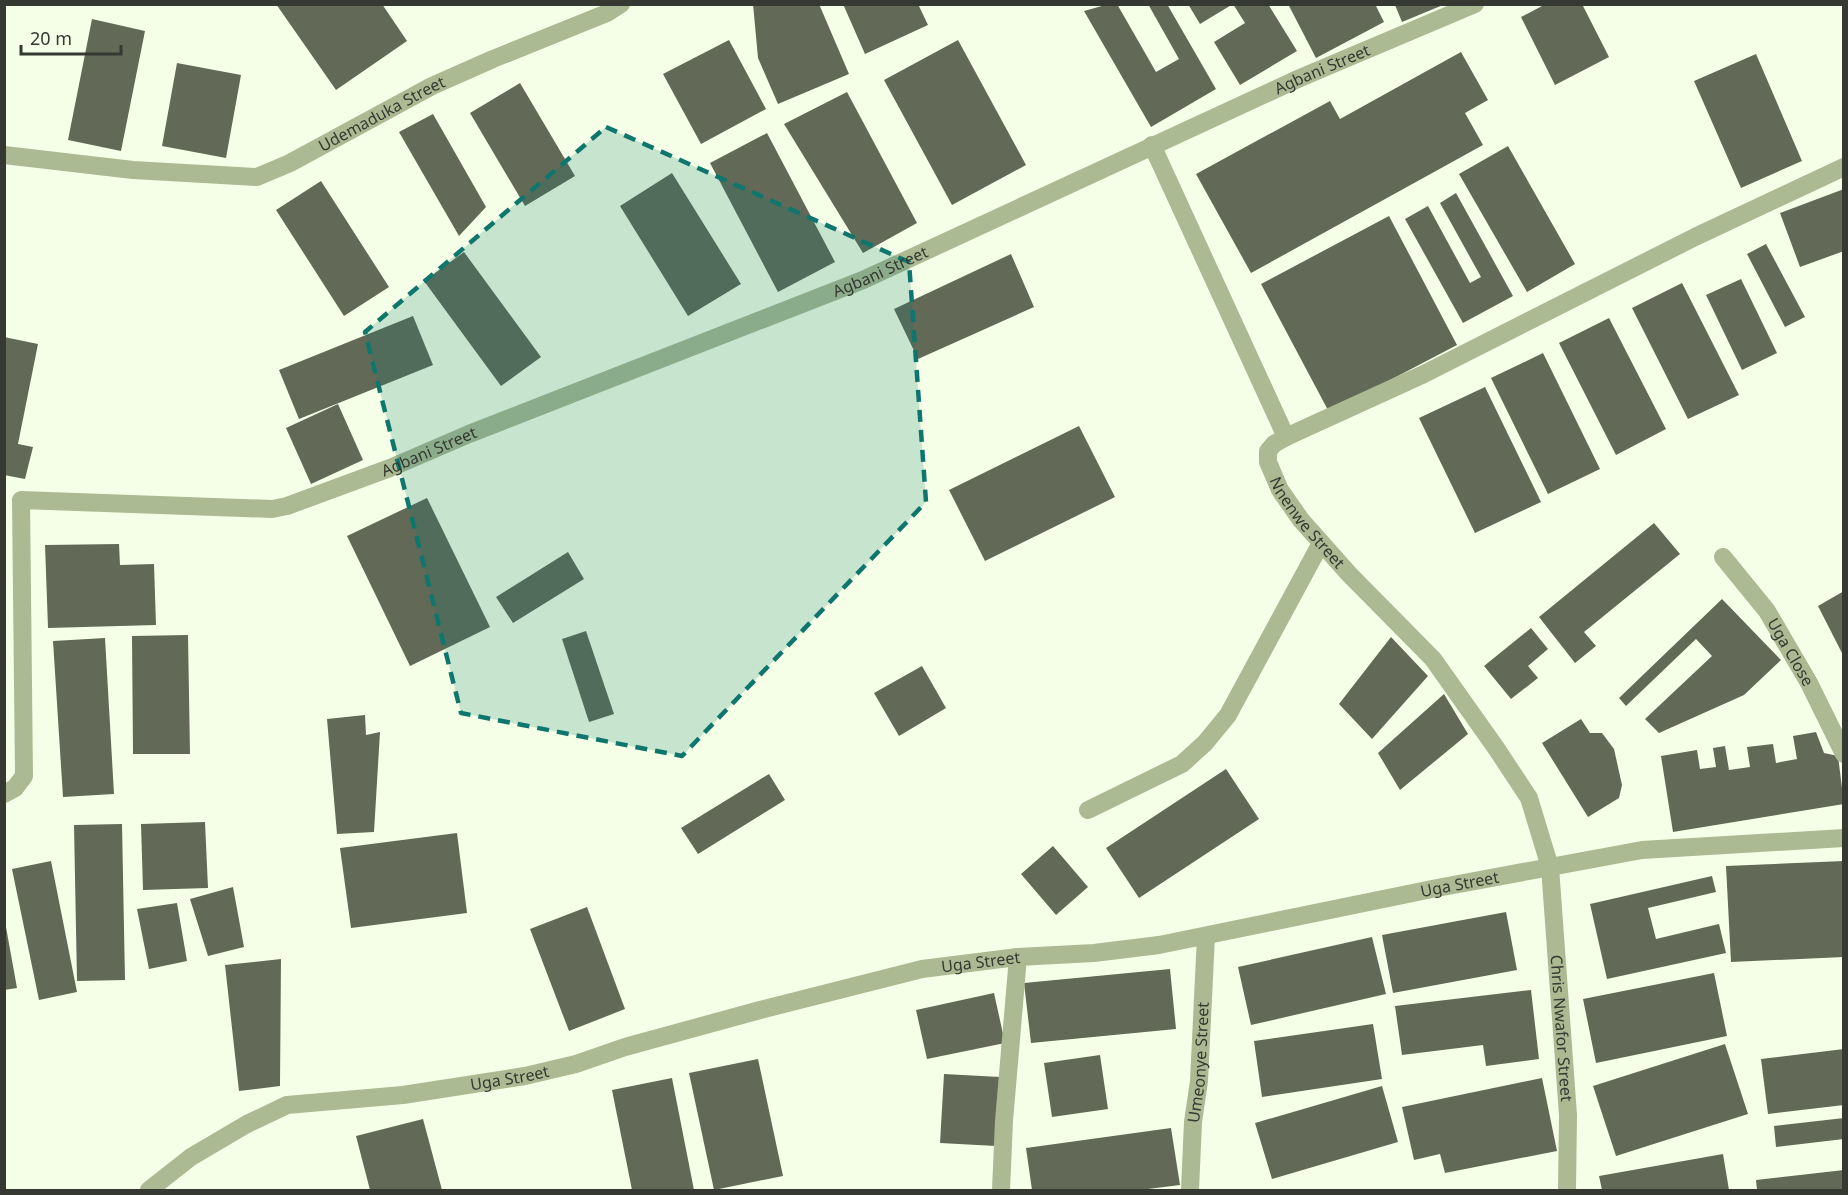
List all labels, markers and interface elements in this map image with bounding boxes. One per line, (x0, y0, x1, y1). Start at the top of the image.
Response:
scale bar (21, 18, 122, 56)
text: 20 m (30, 26, 72, 50)
street label: Agbani Street (1271, 39, 1373, 99)
street label: Udemaduka Street (314, 71, 448, 157)
street label: Agbani Street (829, 241, 931, 302)
street label: Agbani Street (378, 421, 480, 481)
street label: Nnenwe Street (1265, 473, 1350, 573)
street label: Uga Close (1762, 614, 1819, 690)
street label: Uga Street (1418, 866, 1501, 902)
street label: Uga Street (940, 946, 1022, 978)
street label: Chris Nwafor Street (1545, 954, 1578, 1103)
street label: Umeonye Street (1182, 1001, 1214, 1124)
street label: Uga Street (469, 1060, 551, 1095)

